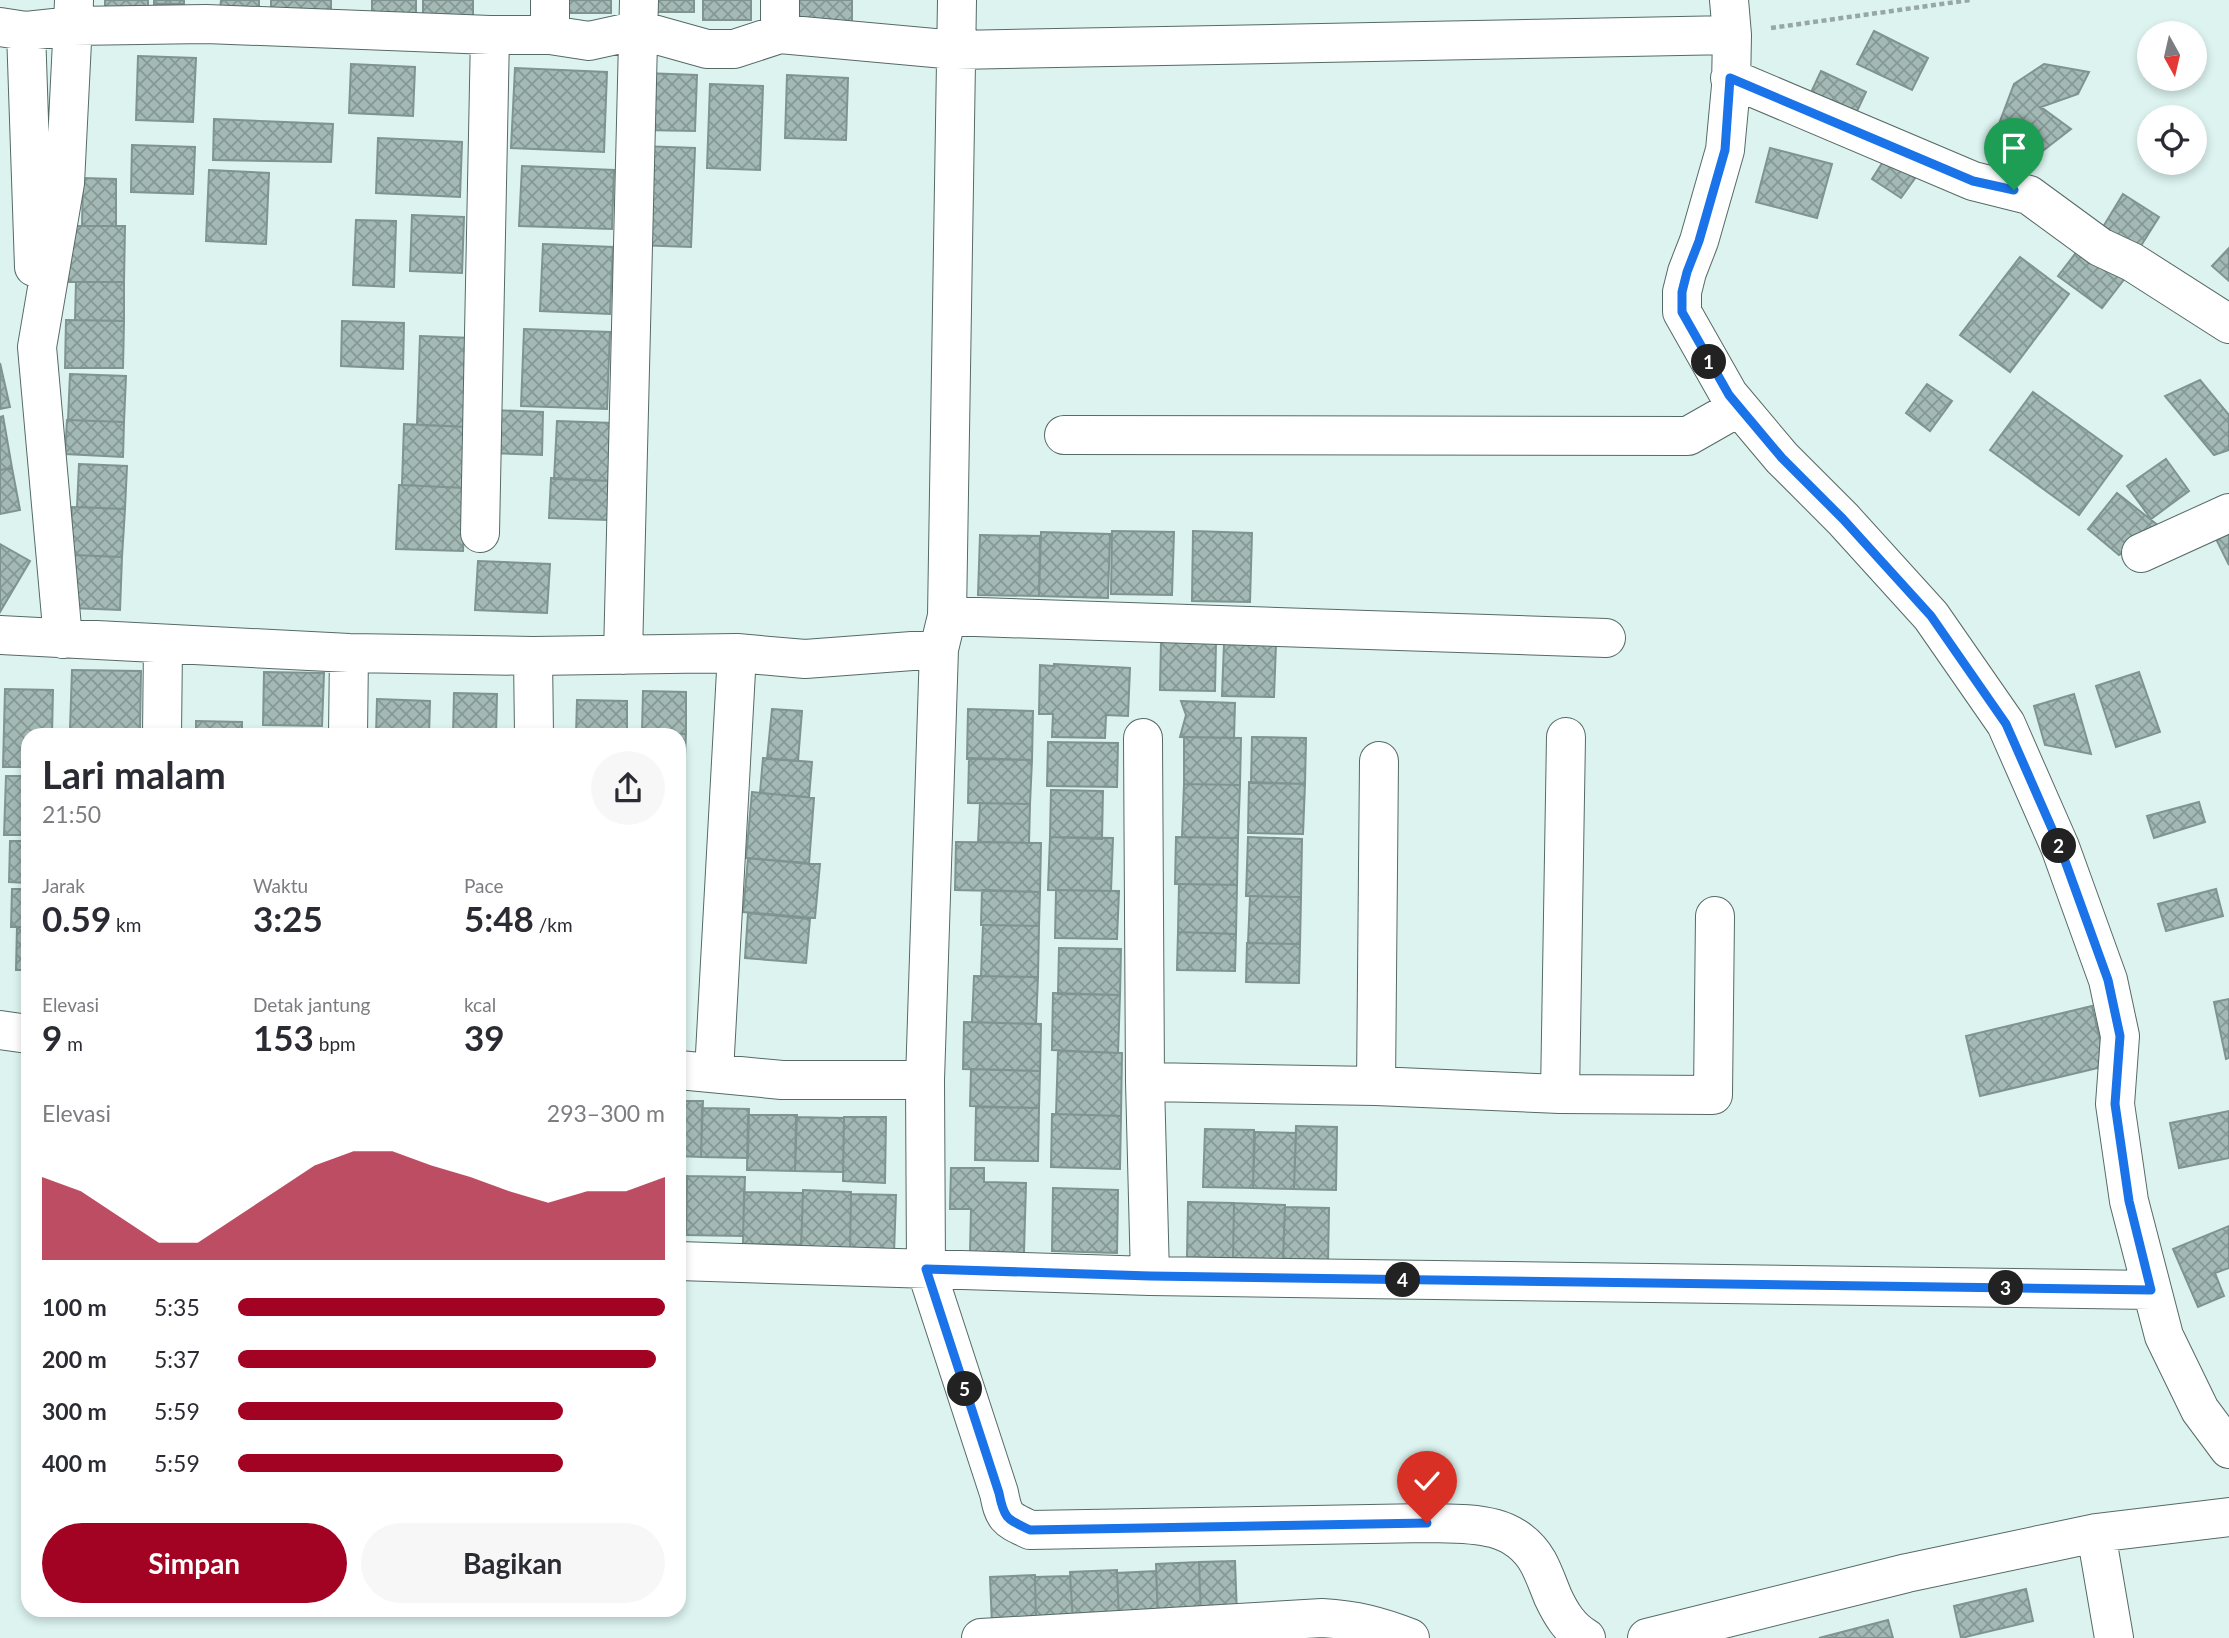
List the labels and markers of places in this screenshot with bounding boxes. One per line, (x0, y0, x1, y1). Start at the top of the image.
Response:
pin (1984, 118, 2044, 190)
pin: 1 (1692, 344, 1726, 380)
pin: 2 (2042, 828, 2076, 864)
pin: 4 (1386, 1262, 1420, 1298)
pin: 3 (1988, 1270, 2024, 1306)
pin: 5 (948, 1372, 982, 1406)
pin (1397, 1451, 1457, 1523)

